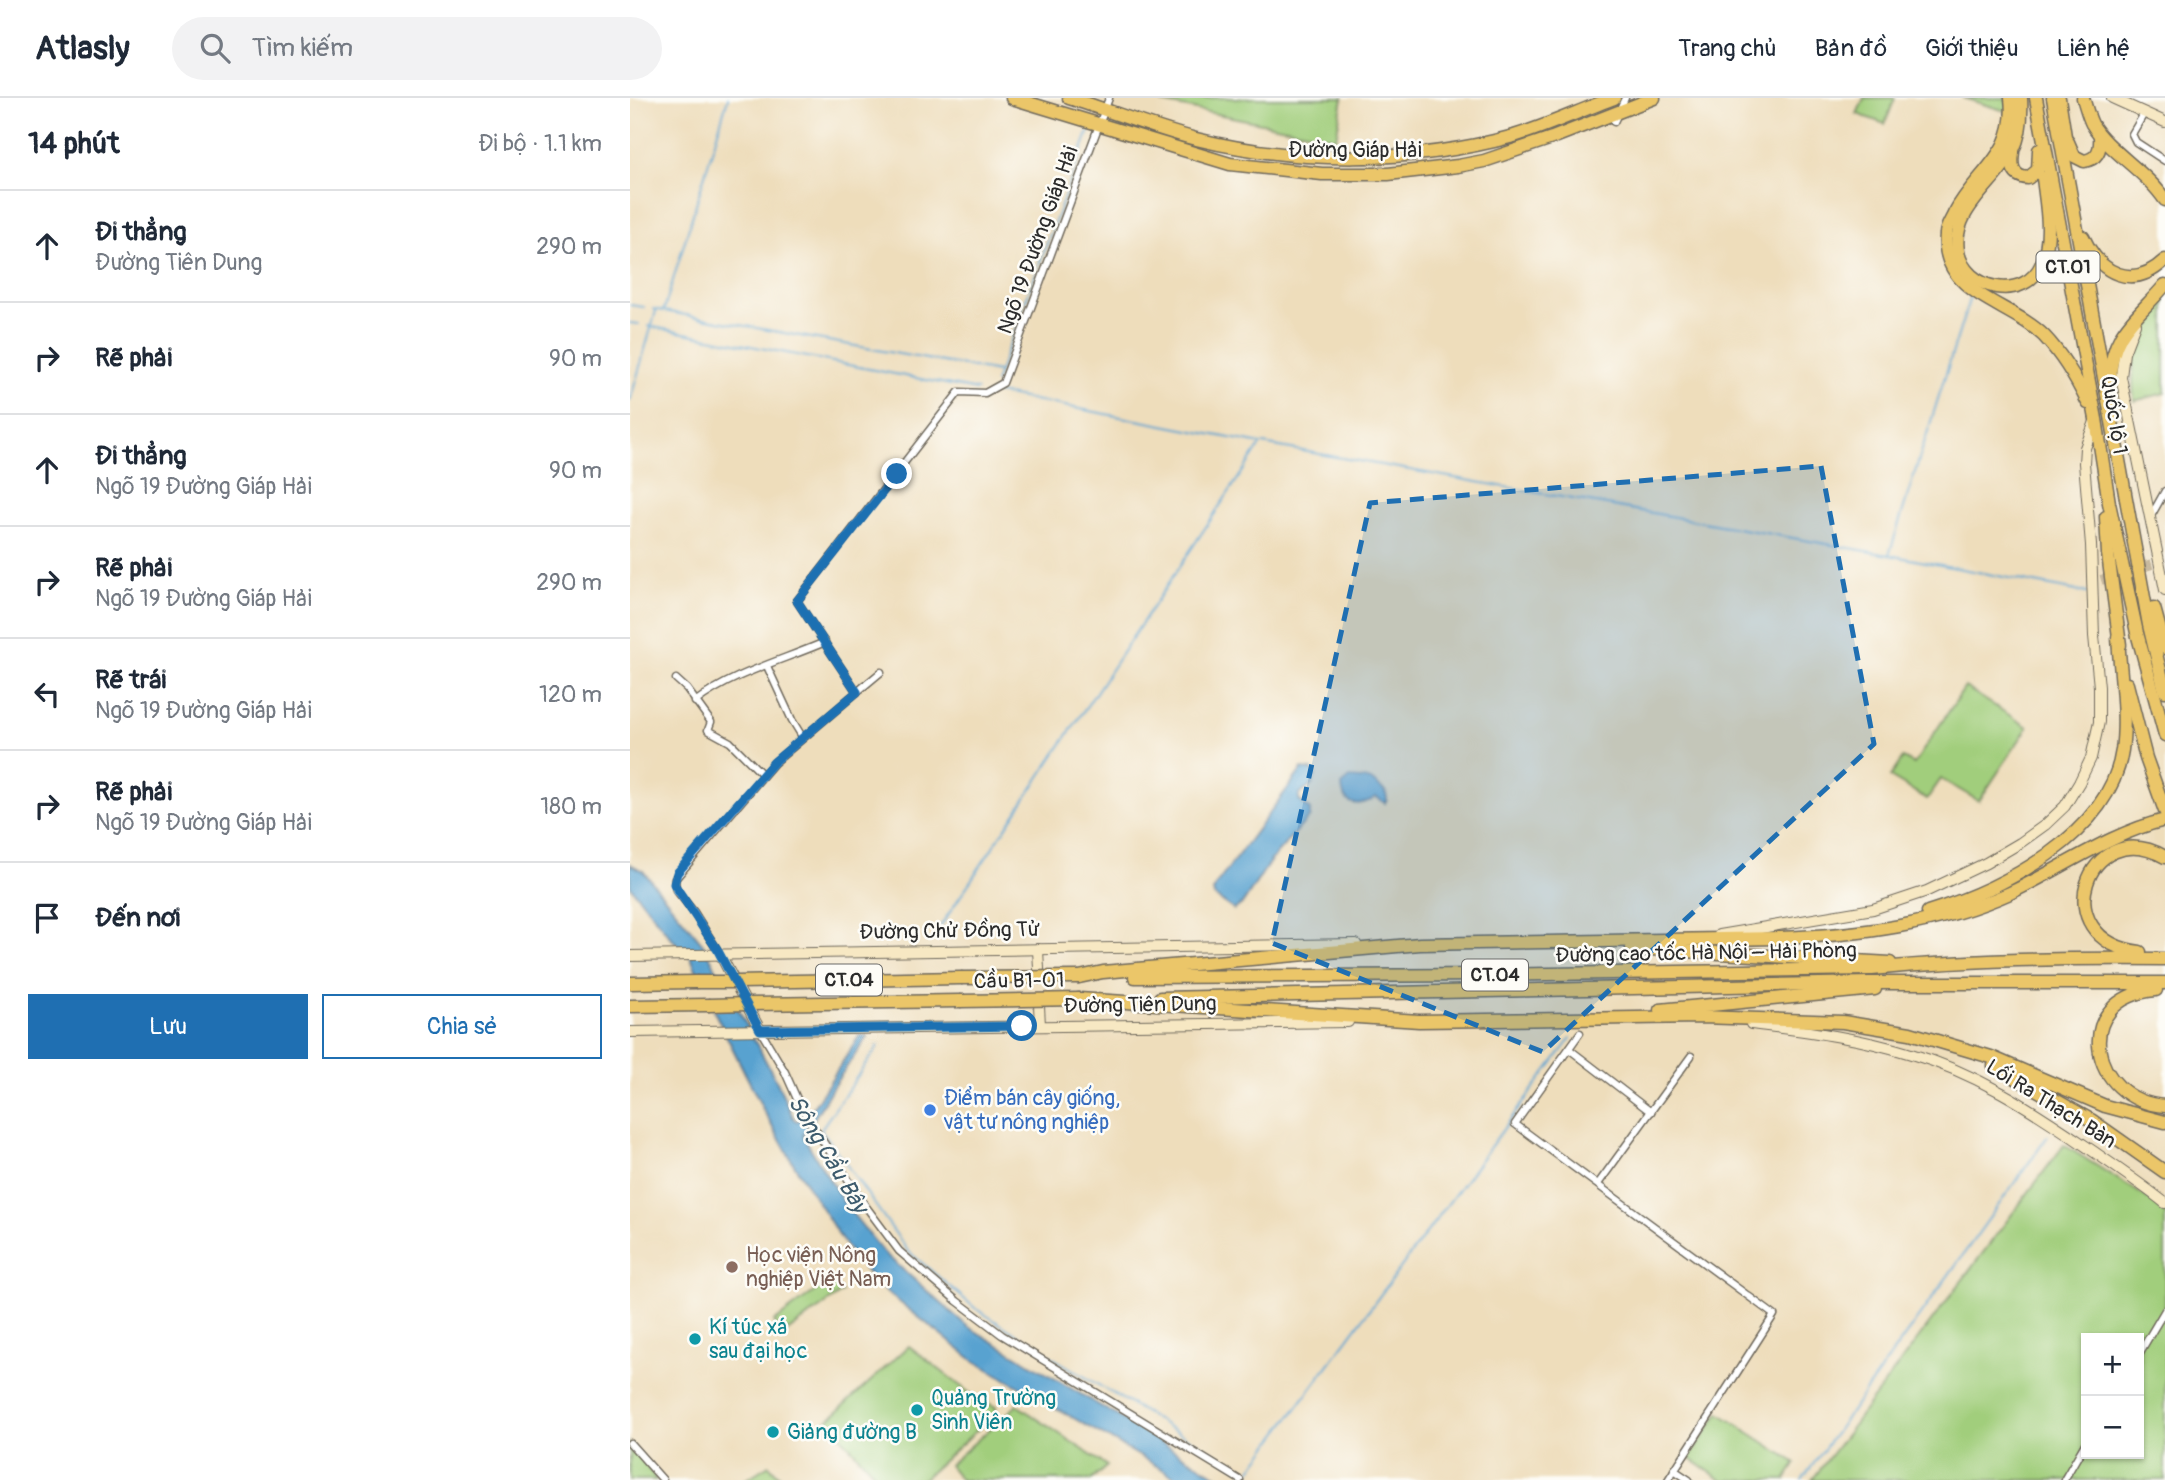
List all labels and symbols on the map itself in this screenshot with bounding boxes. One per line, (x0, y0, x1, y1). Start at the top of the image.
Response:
street label: Đường Giáp Hải (1288, 137, 1422, 164)
street label: Ngõ 19 Đường Giáp Hải (991, 142, 1085, 338)
road number: CT.01 (2036, 252, 2100, 282)
street label: Quốc lộ 1 (2094, 374, 2134, 456)
route end (881, 458, 912, 489)
street label: Đường Chử Đồng Tử (859, 915, 1041, 946)
street label: Đường cao tốc Hà Nội – Hải Phòng (1555, 937, 1857, 969)
road number: CT.04 (1462, 960, 1528, 990)
road number: CT.04 (816, 964, 882, 996)
street label: Cầu B1-01 (973, 966, 1064, 995)
street label: Đường Tiên Dung (1063, 990, 1217, 1020)
route start (1006, 1010, 1037, 1041)
street label: Lối Ra Thạch Bàn (1981, 1053, 2121, 1155)
place label: Điểm bán cây giống, vật tư nông nghiệp (943, 1085, 1120, 1136)
water label: Sông Cầu Bây (782, 1090, 876, 1221)
marker: Điểm bán cây giống, vật tư nông nghiệp (922, 1102, 938, 1118)
place label: Học viện Nông nghiệp Việt Nam (746, 1242, 891, 1293)
marker: Học viện Nông nghiệp Việt Nam (724, 1259, 740, 1275)
place label: Kí túc xá sau đại học (709, 1314, 807, 1365)
marker: Kí túc xá sau đại học (687, 1331, 703, 1347)
place label: Quảng Trường Sinh Viên (931, 1385, 1056, 1436)
marker: Quảng Trường Sinh Viên (909, 1402, 925, 1418)
place label: Giảng đường B (787, 1419, 917, 1446)
marker: Giảng đường B (765, 1424, 781, 1440)

